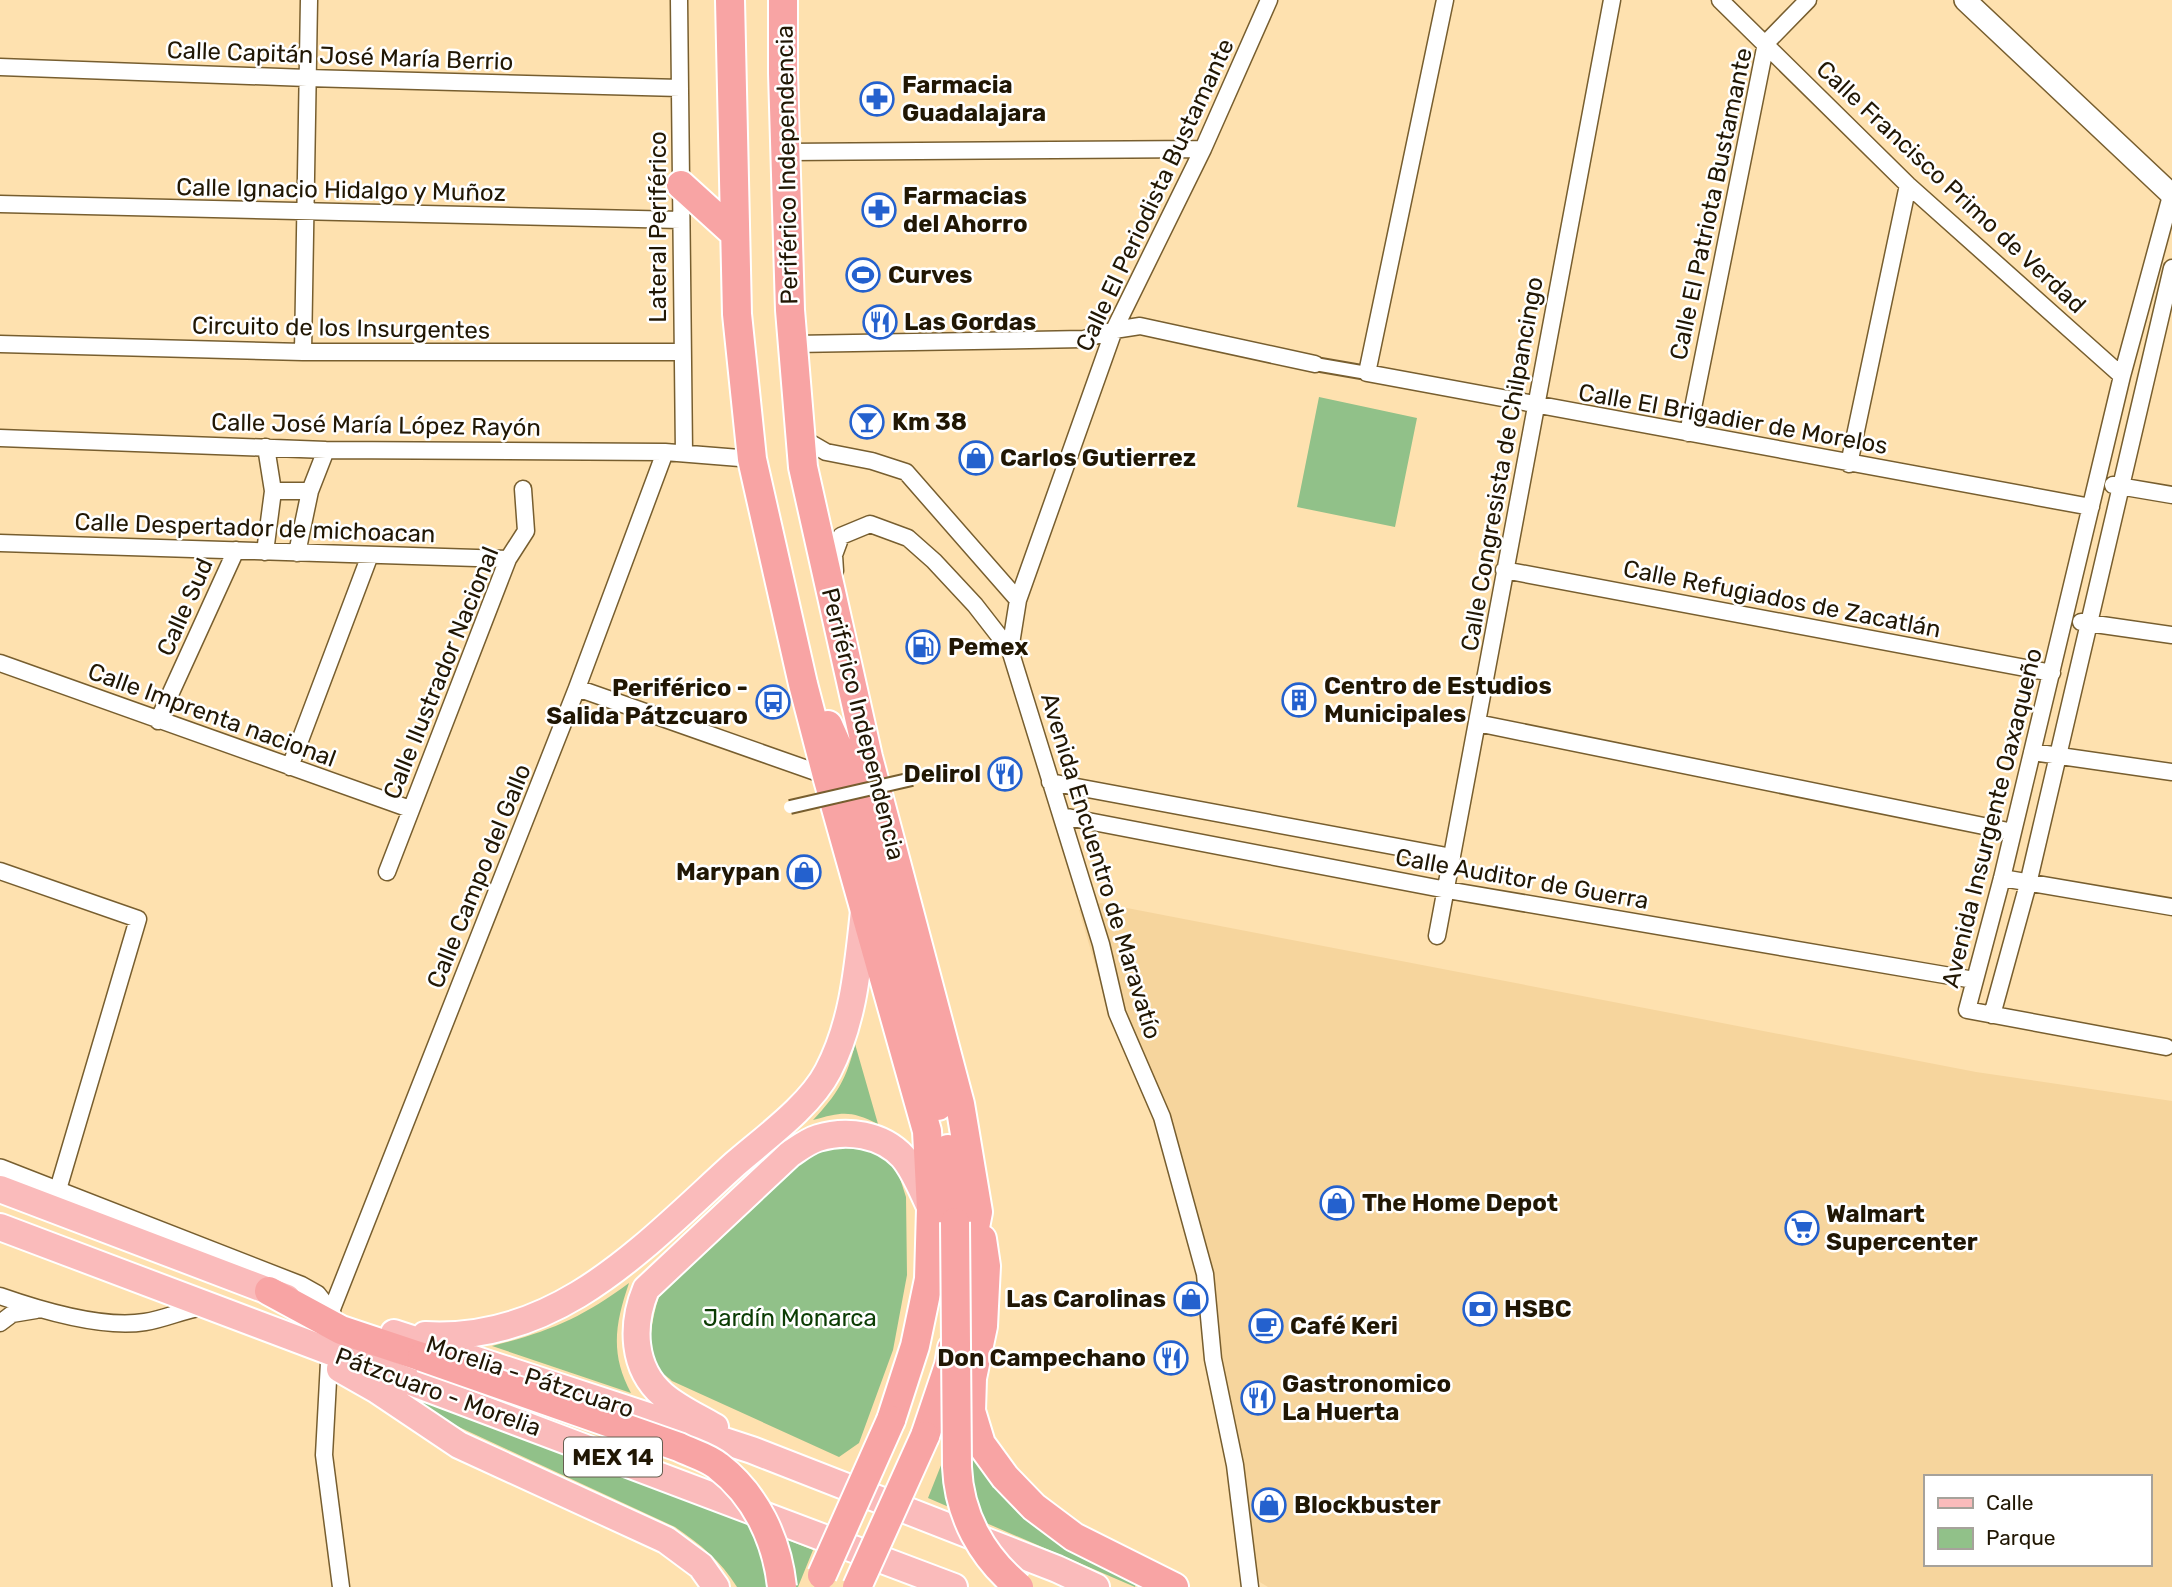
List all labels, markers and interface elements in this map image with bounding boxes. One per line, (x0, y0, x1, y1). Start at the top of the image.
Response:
street label: Periférico Independencia (771, 25, 803, 305)
street label: Calle El Periodista Bustamante (1070, 34, 1240, 356)
street label: Calle Capitán José María Berrio (166, 36, 514, 76)
street label: Calle El Patriota Bustamante (1664, 45, 1758, 363)
street label: Calle Francisco Primo de Verdad (1811, 55, 2091, 319)
place label: Farmacia Guadalajara (902, 71, 1046, 127)
pharmacy icon: Farmacia Guadalajara (858, 80, 896, 118)
street label: Lateral Periférico (644, 131, 672, 323)
street label: Calle Ignacio Hidalgo y Muñoz (176, 173, 506, 207)
place label: Farmacias del Ahorro (903, 182, 1028, 238)
pharmacy icon: Farmacias del Ahorro (860, 191, 898, 229)
sports icon: Curves (844, 256, 882, 294)
place label: Curves (888, 261, 972, 289)
street label: Calle Congresista de Chilpancingo (1455, 275, 1549, 653)
restaurant icon: Las Gordas (861, 303, 899, 341)
place label: Las Gordas (904, 308, 1036, 336)
street label: Circuito de los Insurgentes (192, 311, 490, 345)
street label: Calle El Brigadier de Morelos (1576, 378, 1890, 460)
bar icon: Km 38 (848, 403, 886, 441)
street label: Calle José María López Rayón (211, 408, 541, 442)
place label: Km 38 (892, 408, 967, 436)
shop icon: Carlos Gutierrez (957, 439, 995, 477)
place label: Carlos Gutierrez (1000, 444, 1196, 472)
street label: Calle Despertador de michoacan (74, 508, 436, 548)
street label: Calle Ilustrador Nacional (377, 543, 505, 803)
street label: Calle Sud (151, 554, 219, 660)
street label: Calle Refugiados de Zacatlán (1621, 554, 1943, 644)
street label: Periférico Independencia (816, 585, 910, 863)
fuel station icon: Pemex (904, 628, 942, 666)
place label: Pemex (948, 633, 1028, 661)
street label: Avenida Insurgente Oaxaqueño (1936, 645, 2048, 991)
street label: Calle Imprenta nacional (84, 657, 340, 773)
place label: Centro de Estudios Municipales (1324, 672, 1552, 728)
place label: Periférico - Salida Pátzcuaro (546, 674, 748, 730)
building icon: Centro de Estudios Municipales (1280, 681, 1318, 719)
bus stop icon: Periférico - Salida Pátzcuaro (754, 683, 792, 721)
street label: Avenida Encuentro de Maravatío (1035, 689, 1167, 1043)
restaurant icon: Delirol (986, 755, 1024, 793)
street label: Calle Campo del Gallo (421, 760, 537, 992)
place label: Delirol (904, 760, 981, 788)
street label: Calle Auditor de Guerra (1393, 843, 1651, 915)
shop icon: Marypan (785, 853, 823, 891)
place label: Marypan (676, 858, 780, 886)
shop icon: The Home Depot (1318, 1184, 1356, 1222)
place label: The Home Depot (1362, 1189, 1558, 1217)
place label: Walmart Supercenter (1826, 1200, 1978, 1256)
supermarket icon: Walmart Supercenter (1783, 1209, 1821, 1247)
shop icon: Las Carolinas (1172, 1280, 1210, 1318)
place label: Las Carolinas (1006, 1285, 1166, 1313)
bank icon: HSBC (1461, 1290, 1499, 1328)
place label: HSBC (1504, 1295, 1572, 1323)
park label: Jardín Monarca (703, 1304, 877, 1332)
cafe icon: Café Keri (1247, 1307, 1285, 1345)
place label: Café Keri (1290, 1312, 1398, 1340)
street label: Morelia - Pátzcuaro (423, 1330, 637, 1424)
restaurant icon: Don Campechano (1152, 1339, 1190, 1377)
street label: Pátzcuaro - Morelia (331, 1342, 545, 1442)
place label: Don Campechano (937, 1344, 1146, 1372)
place label: Gastronomico La Huerta (1282, 1370, 1451, 1426)
restaurant icon: Gastronomico La Huerta (1239, 1379, 1277, 1417)
road number: MEX 14 (564, 1438, 662, 1476)
legend (1924, 1475, 2151, 1566)
shop icon: Blockbuster (1250, 1486, 1288, 1524)
text: Calle (1986, 1490, 2034, 1515)
place label: Blockbuster (1294, 1491, 1441, 1519)
text: Parque (1986, 1525, 2056, 1550)

